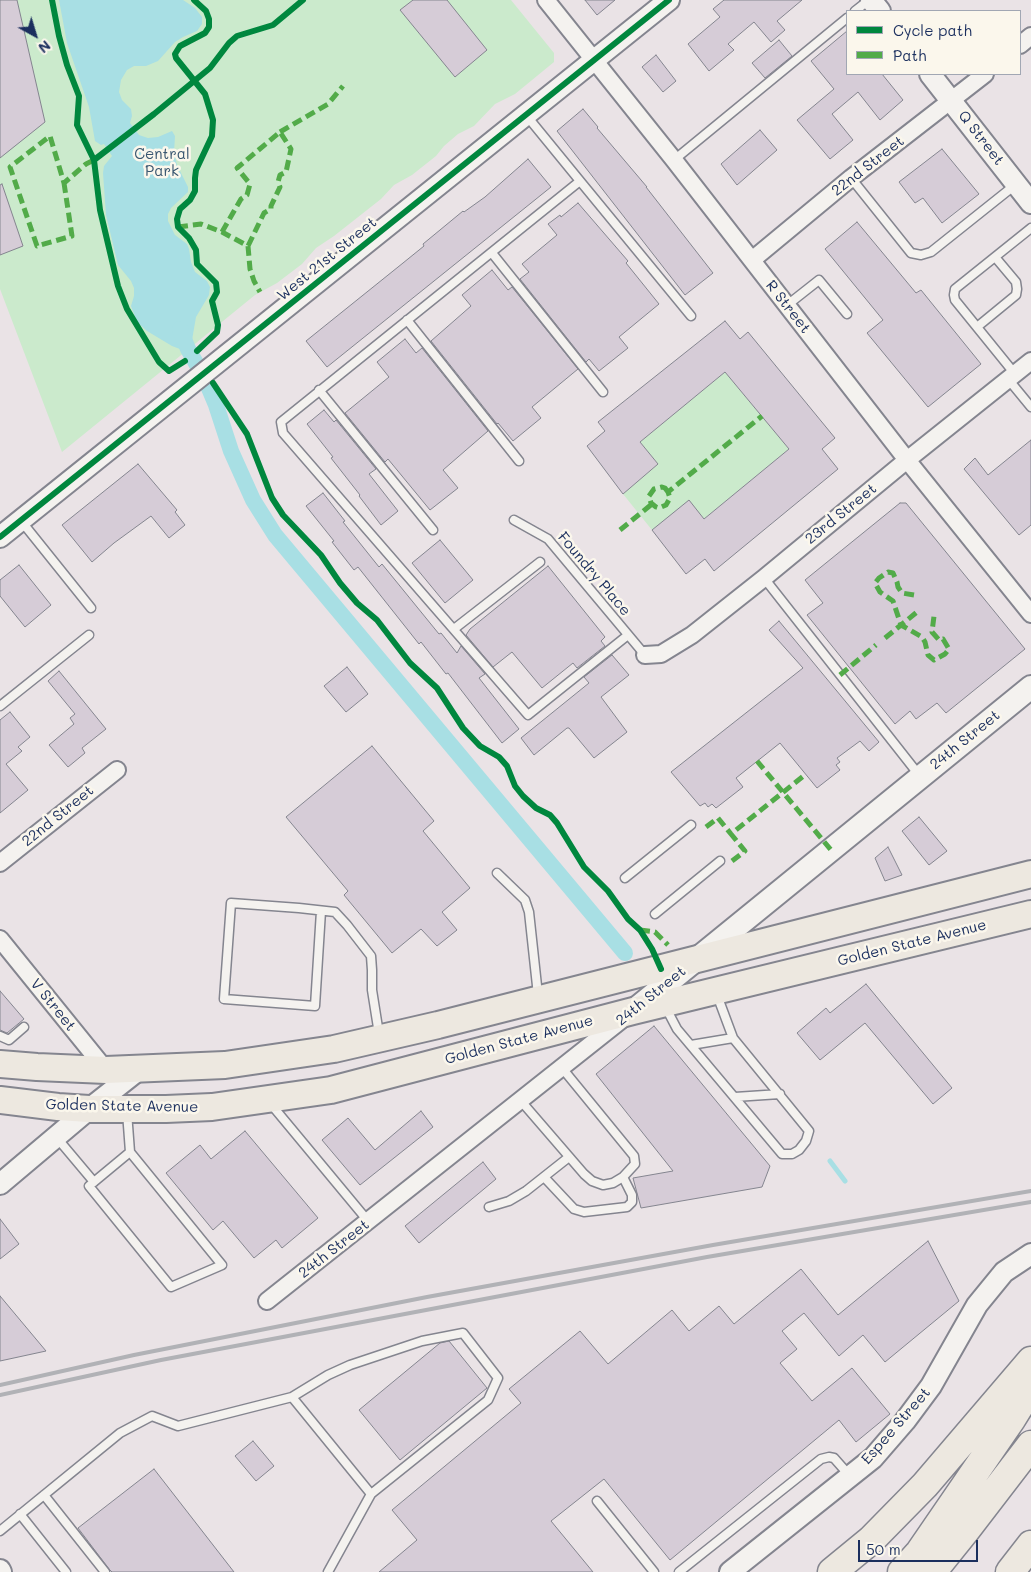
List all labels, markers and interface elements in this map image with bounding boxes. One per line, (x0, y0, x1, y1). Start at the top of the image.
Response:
north arrow (10, 10, 60, 60)
legend (846, 10, 1021, 75)
text: Cycle path (893, 20, 972, 40)
text: N (35, 36, 55, 58)
text: Path (893, 45, 927, 65)
street label: Q Street (954, 107, 1008, 169)
street label: 22nd Street (828, 132, 908, 200)
park label: Central Park (134, 145, 190, 180)
street label: West 21st Street (274, 213, 380, 305)
street label: R Street (762, 277, 814, 337)
street label: 23rd Street (802, 480, 880, 548)
street label: Foundry Place (554, 528, 634, 620)
street label: 24th Street (926, 706, 1004, 774)
street label: 22nd Street (19, 782, 97, 850)
street label: Golden State Avenue (836, 916, 988, 970)
street label: 24th Street (612, 962, 690, 1030)
street label: V Street (26, 975, 80, 1035)
street label: Golden State Avenue (443, 1012, 595, 1068)
street label: Golden State Avenue (46, 1096, 198, 1116)
street label: 24th Street (295, 1216, 373, 1282)
street label: Espee Street (858, 1384, 934, 1468)
scale bar (861, 1530, 981, 1562)
text: 50 m (866, 1539, 901, 1559)

